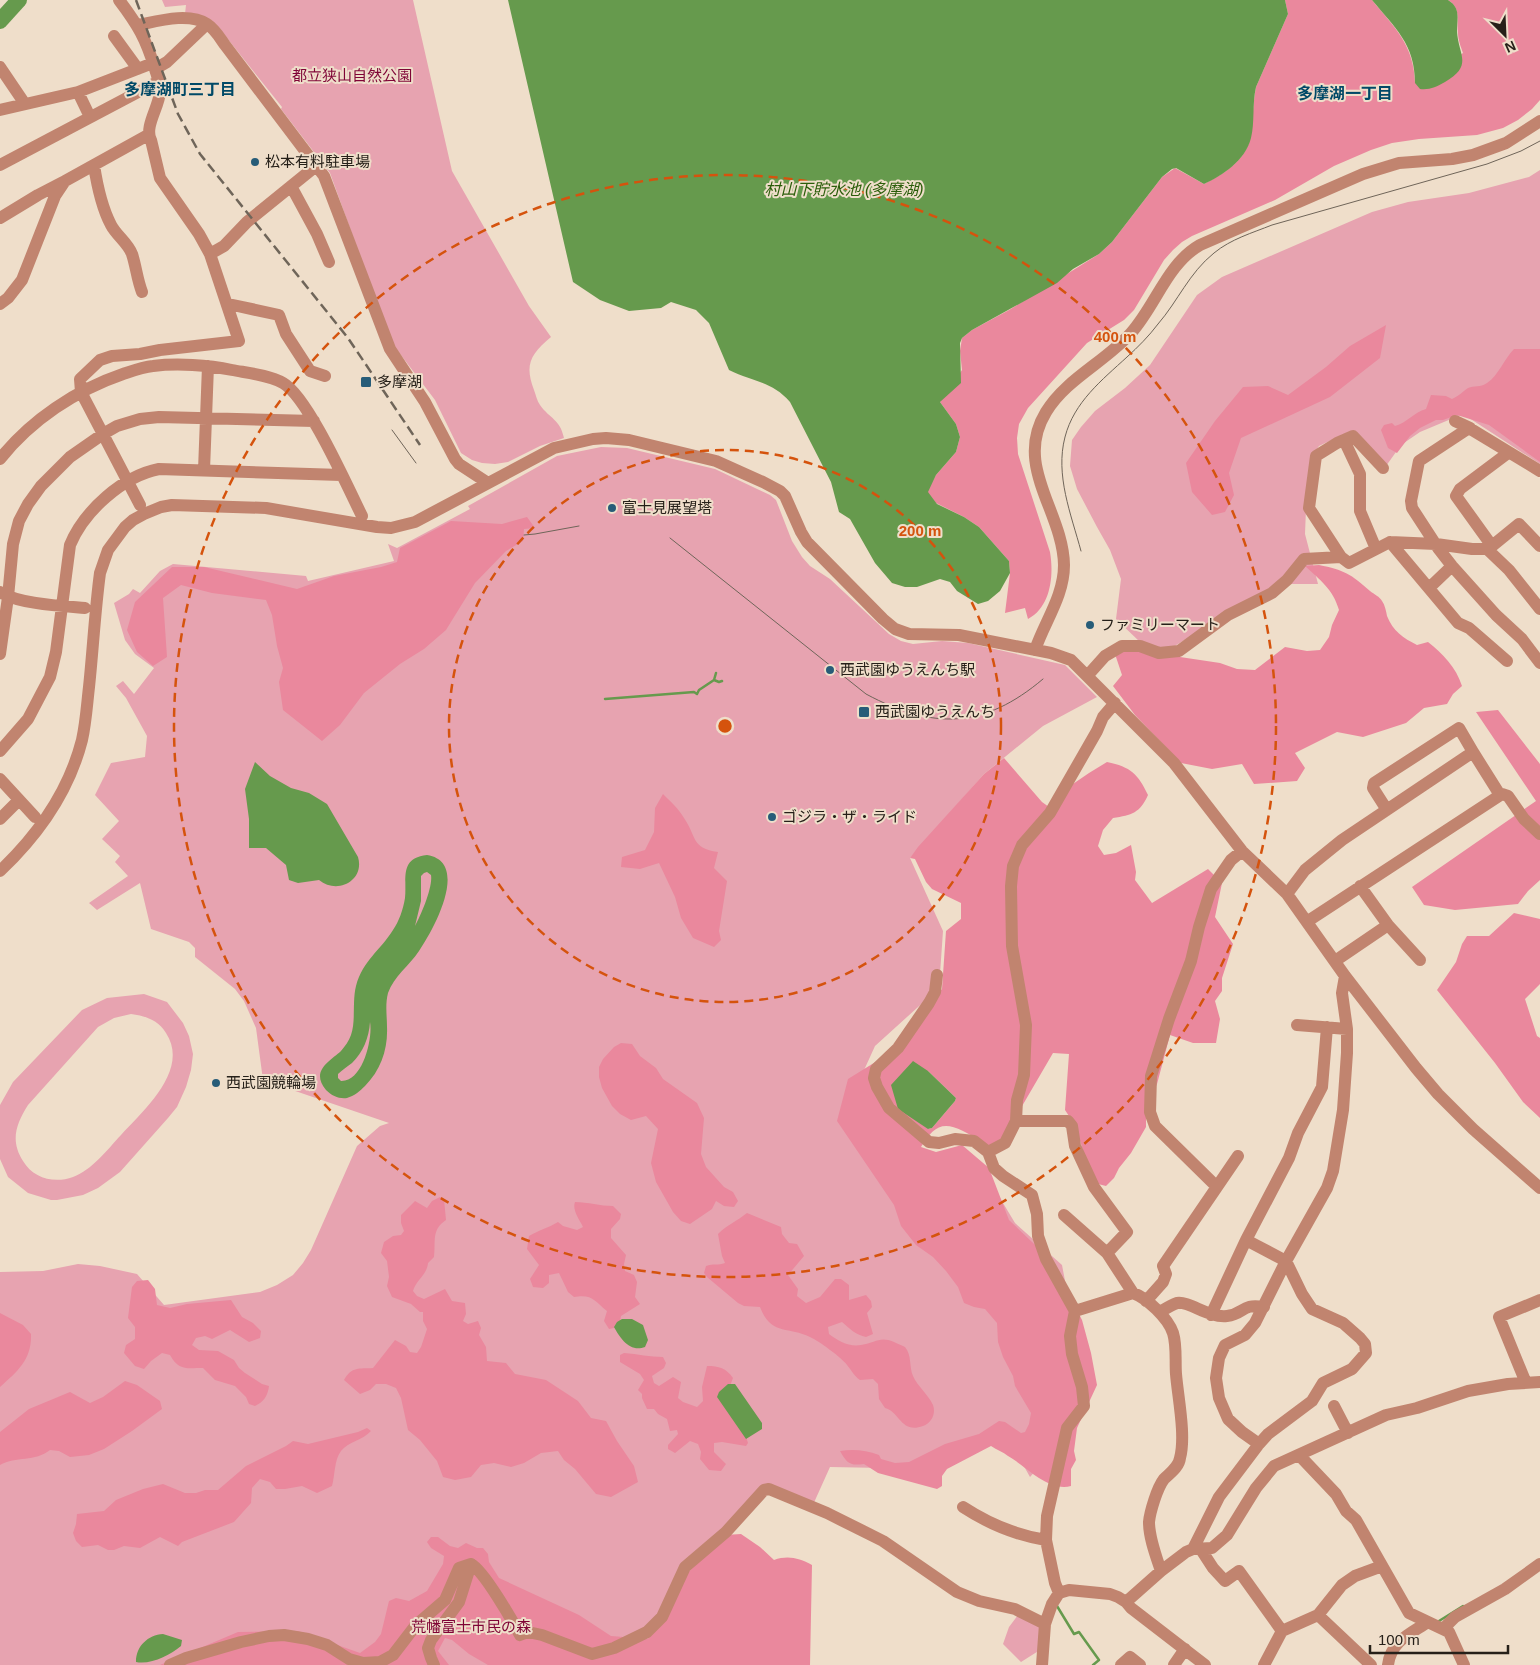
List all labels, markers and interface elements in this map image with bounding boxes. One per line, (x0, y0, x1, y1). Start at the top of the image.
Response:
north arrow (1480, 10, 1530, 60)
text: N (1502, 38, 1518, 56)
park label: 都立狭山自然公園 (292, 67, 412, 84)
district label: 多摩湖町三丁目 (124, 81, 236, 98)
district label: 多摩湖一丁目 (1297, 85, 1393, 102)
place label: 松本有料駐車場 (265, 153, 370, 170)
marker: 松本有料駐車場 (249, 156, 261, 168)
water label: 村山下貯水池 (多摩湖) (764, 181, 924, 198)
text: 400 m (1094, 328, 1136, 345)
place label: 多摩湖 (377, 373, 422, 390)
marker: 多摩湖 (359, 375, 373, 389)
place label: 富士見展望塔 (622, 499, 712, 516)
marker: 富士見展望塔 (606, 502, 618, 514)
text: 200 m (899, 522, 941, 539)
place label: ファミリーマート (1100, 616, 1220, 633)
marker: ファミリーマート (1084, 619, 1096, 631)
place label: 西武園ゆうえんち駅 (840, 661, 975, 678)
marker: 西武園ゆうえんち駅 (824, 664, 836, 676)
place label: 西武園ゆうえんち (875, 703, 995, 720)
marker: 西武園ゆうえんち (857, 705, 871, 719)
centre of rings (716, 717, 734, 735)
place label: ゴジラ・ザ・ライド (782, 808, 917, 825)
marker: ゴジラ・ザ・ライド (766, 811, 778, 823)
place label: 西武園競輪場 (226, 1074, 316, 1091)
marker: 西武園競輪場 (210, 1077, 222, 1089)
park label: 荒幡富士市民の森 (411, 1618, 531, 1635)
scale bar (1370, 1622, 1508, 1654)
text: 100 m (1378, 1631, 1420, 1648)

